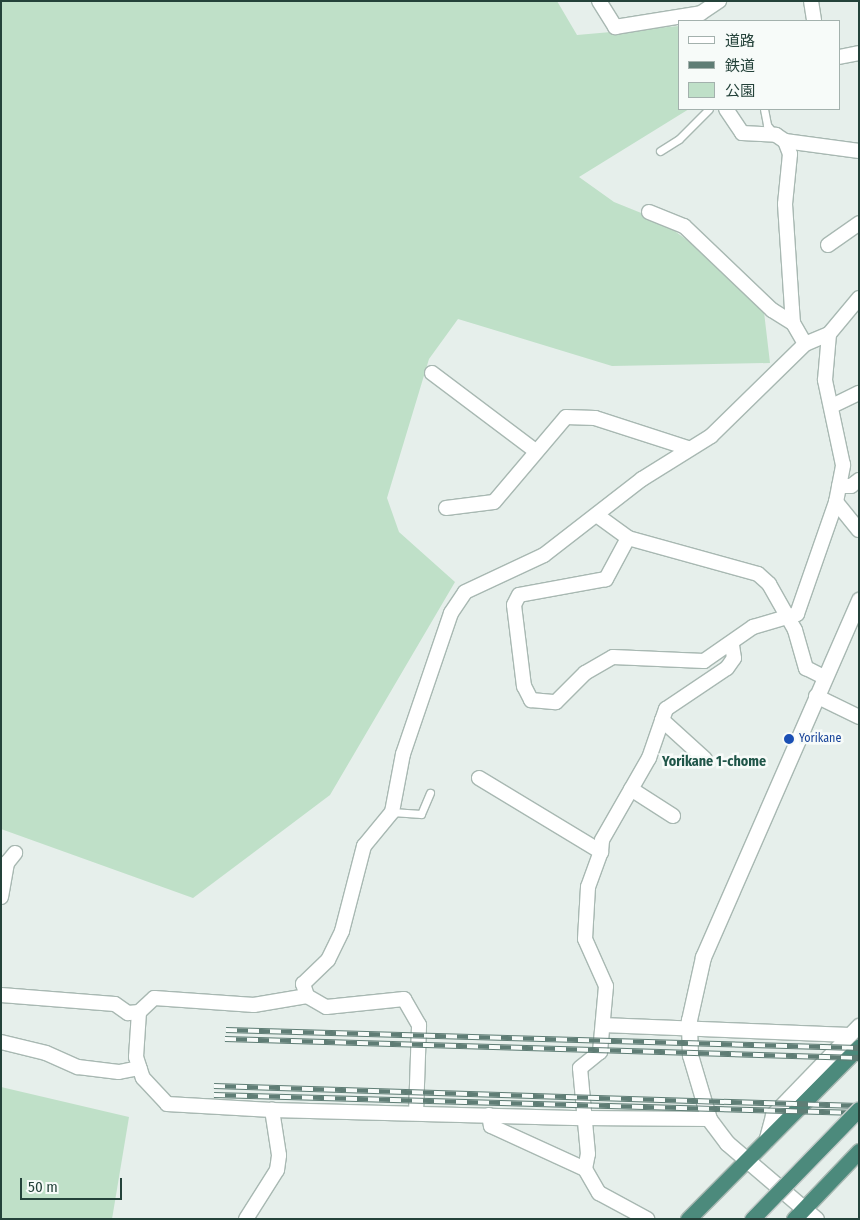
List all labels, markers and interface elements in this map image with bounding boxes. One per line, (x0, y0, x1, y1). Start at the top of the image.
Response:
legend (678, 20, 840, 110)
text: 道路 (725, 32, 755, 50)
text: 鉄道 (725, 57, 755, 75)
text: 公園 (725, 82, 755, 100)
place label: Yorikane (799, 732, 841, 746)
marker: Yorikane (783, 733, 795, 745)
district label: Yorikane 1-chome (662, 754, 766, 770)
scale bar (22, 1168, 125, 1200)
text: 50 m (28, 1178, 58, 1196)

